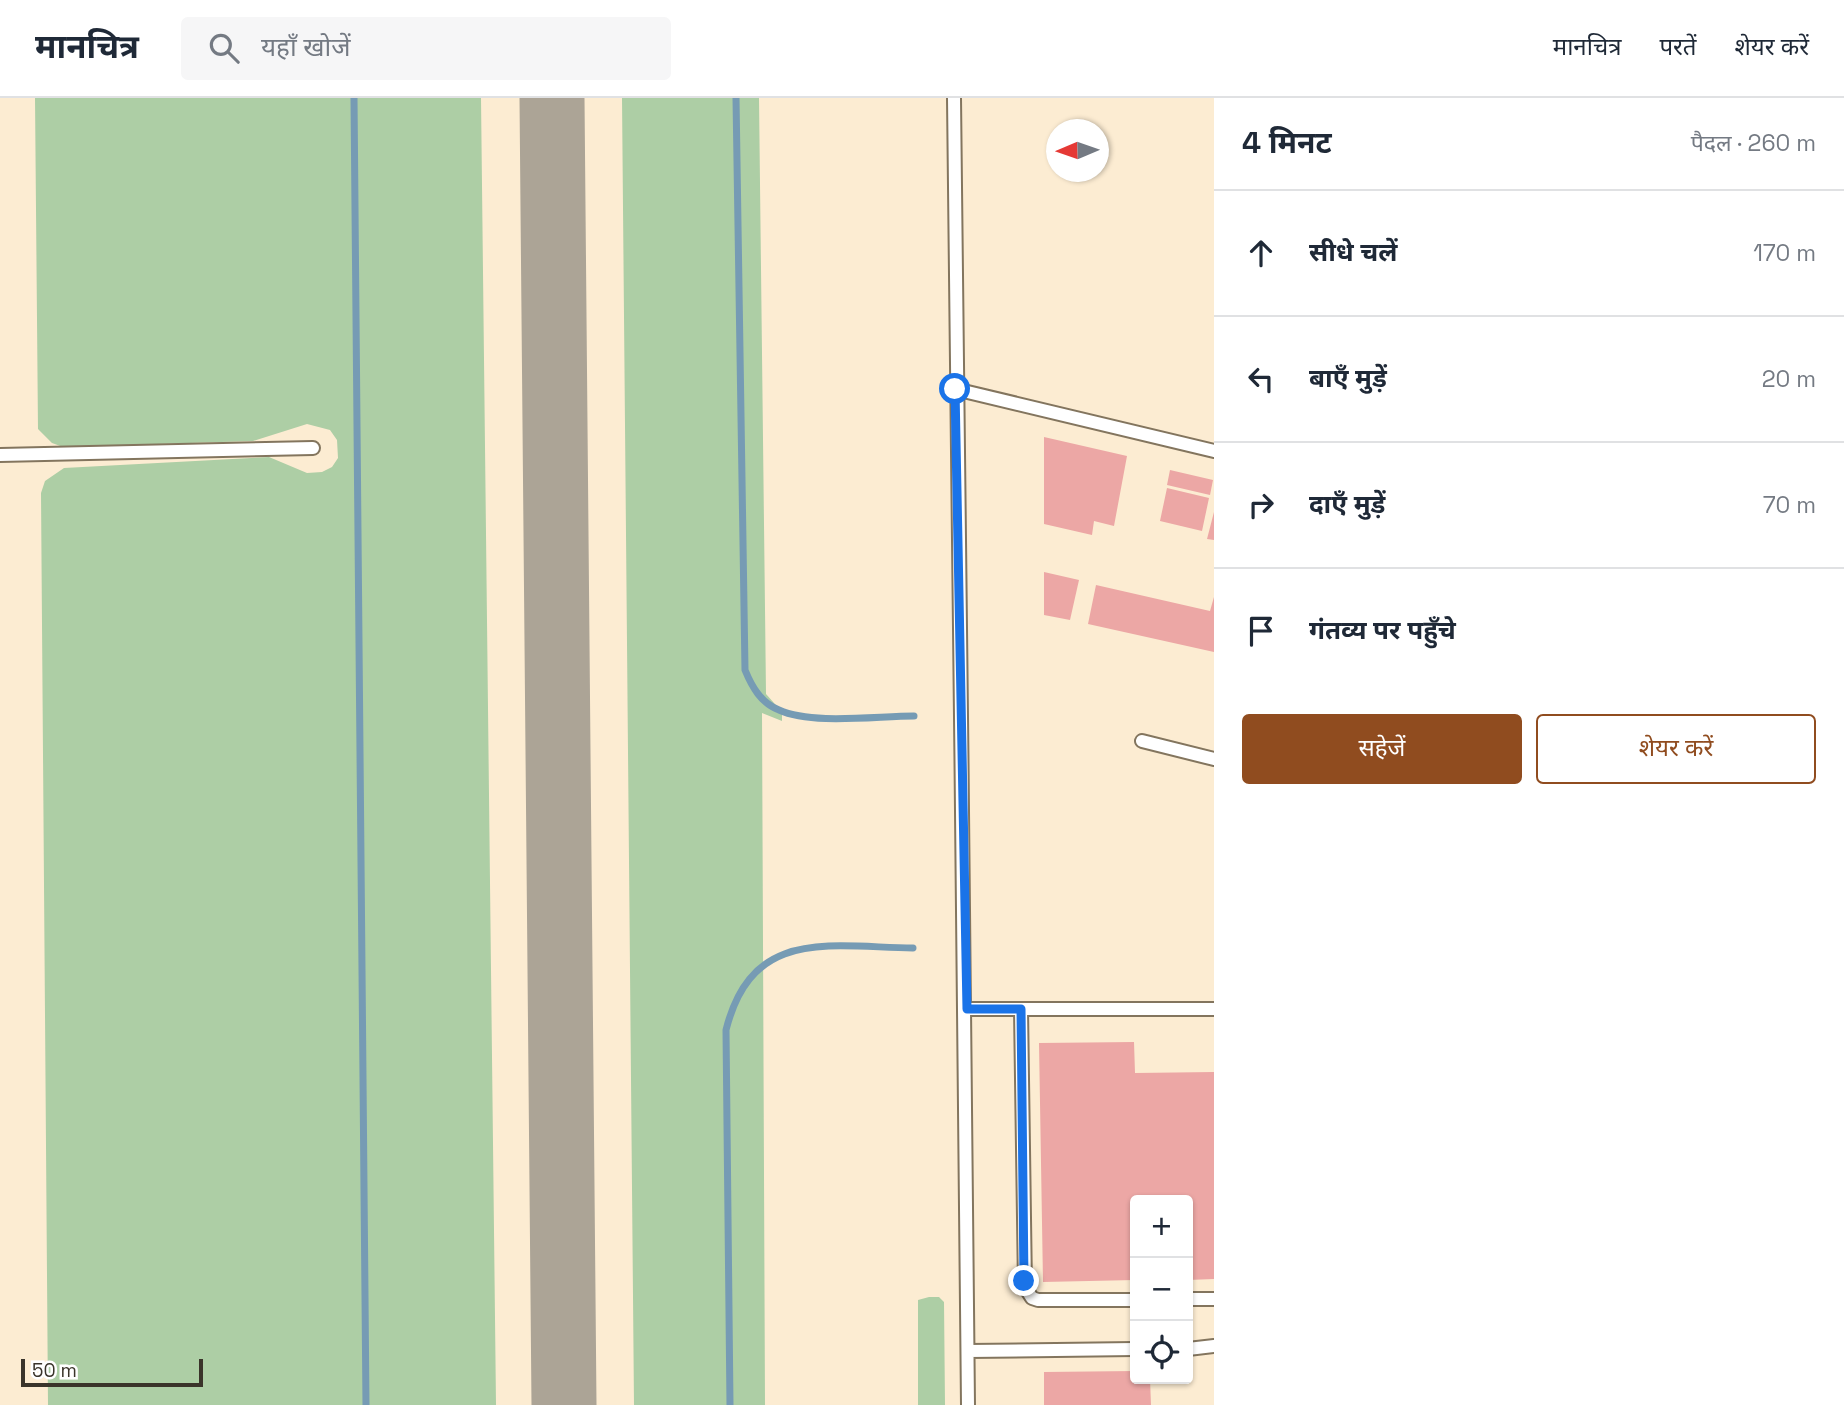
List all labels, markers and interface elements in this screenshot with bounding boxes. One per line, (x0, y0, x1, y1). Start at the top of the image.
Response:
search box (181, 17, 671, 80)
text: मानचित्र (35, 26, 139, 68)
icon: search (205, 29, 243, 67)
text: यहाँ खोजें (261, 30, 351, 64)
text: मानचित्र (1553, 31, 1621, 62)
text: परतें (1659, 31, 1697, 62)
text: शेयर करें (1735, 31, 1809, 62)
north arrow (1046, 119, 1109, 182)
text: 4 मिनट (1242, 123, 1332, 162)
text: पैदल · 260 m (1691, 128, 1816, 158)
icon: ahead (1242, 234, 1280, 272)
text: सीधे चलें (1309, 235, 1398, 269)
text: 170 m (1753, 238, 1816, 268)
icon: left (1242, 360, 1280, 398)
text: बाएँ मुड़ें (1309, 361, 1387, 395)
text: 20 m (1762, 364, 1816, 394)
route start (939, 373, 970, 404)
icon: right (1242, 486, 1280, 524)
text: दाएँ मुड़ें (1309, 487, 1385, 521)
text: 70 m (1763, 490, 1816, 520)
icon: arrive (1242, 612, 1280, 650)
text: गंतव्य पर पहुँचे (1309, 613, 1456, 647)
button: सहेजें (1242, 714, 1522, 784)
button: शेयर करें (1536, 714, 1816, 784)
map controls (1130, 1195, 1193, 1384)
button: + (1130, 1195, 1193, 1258)
button: − (1130, 1258, 1193, 1321)
route end (1008, 1265, 1039, 1296)
button: locate (1130, 1321, 1193, 1384)
scale bar (21, 1356, 203, 1388)
text: 50 m (32, 1358, 77, 1383)

